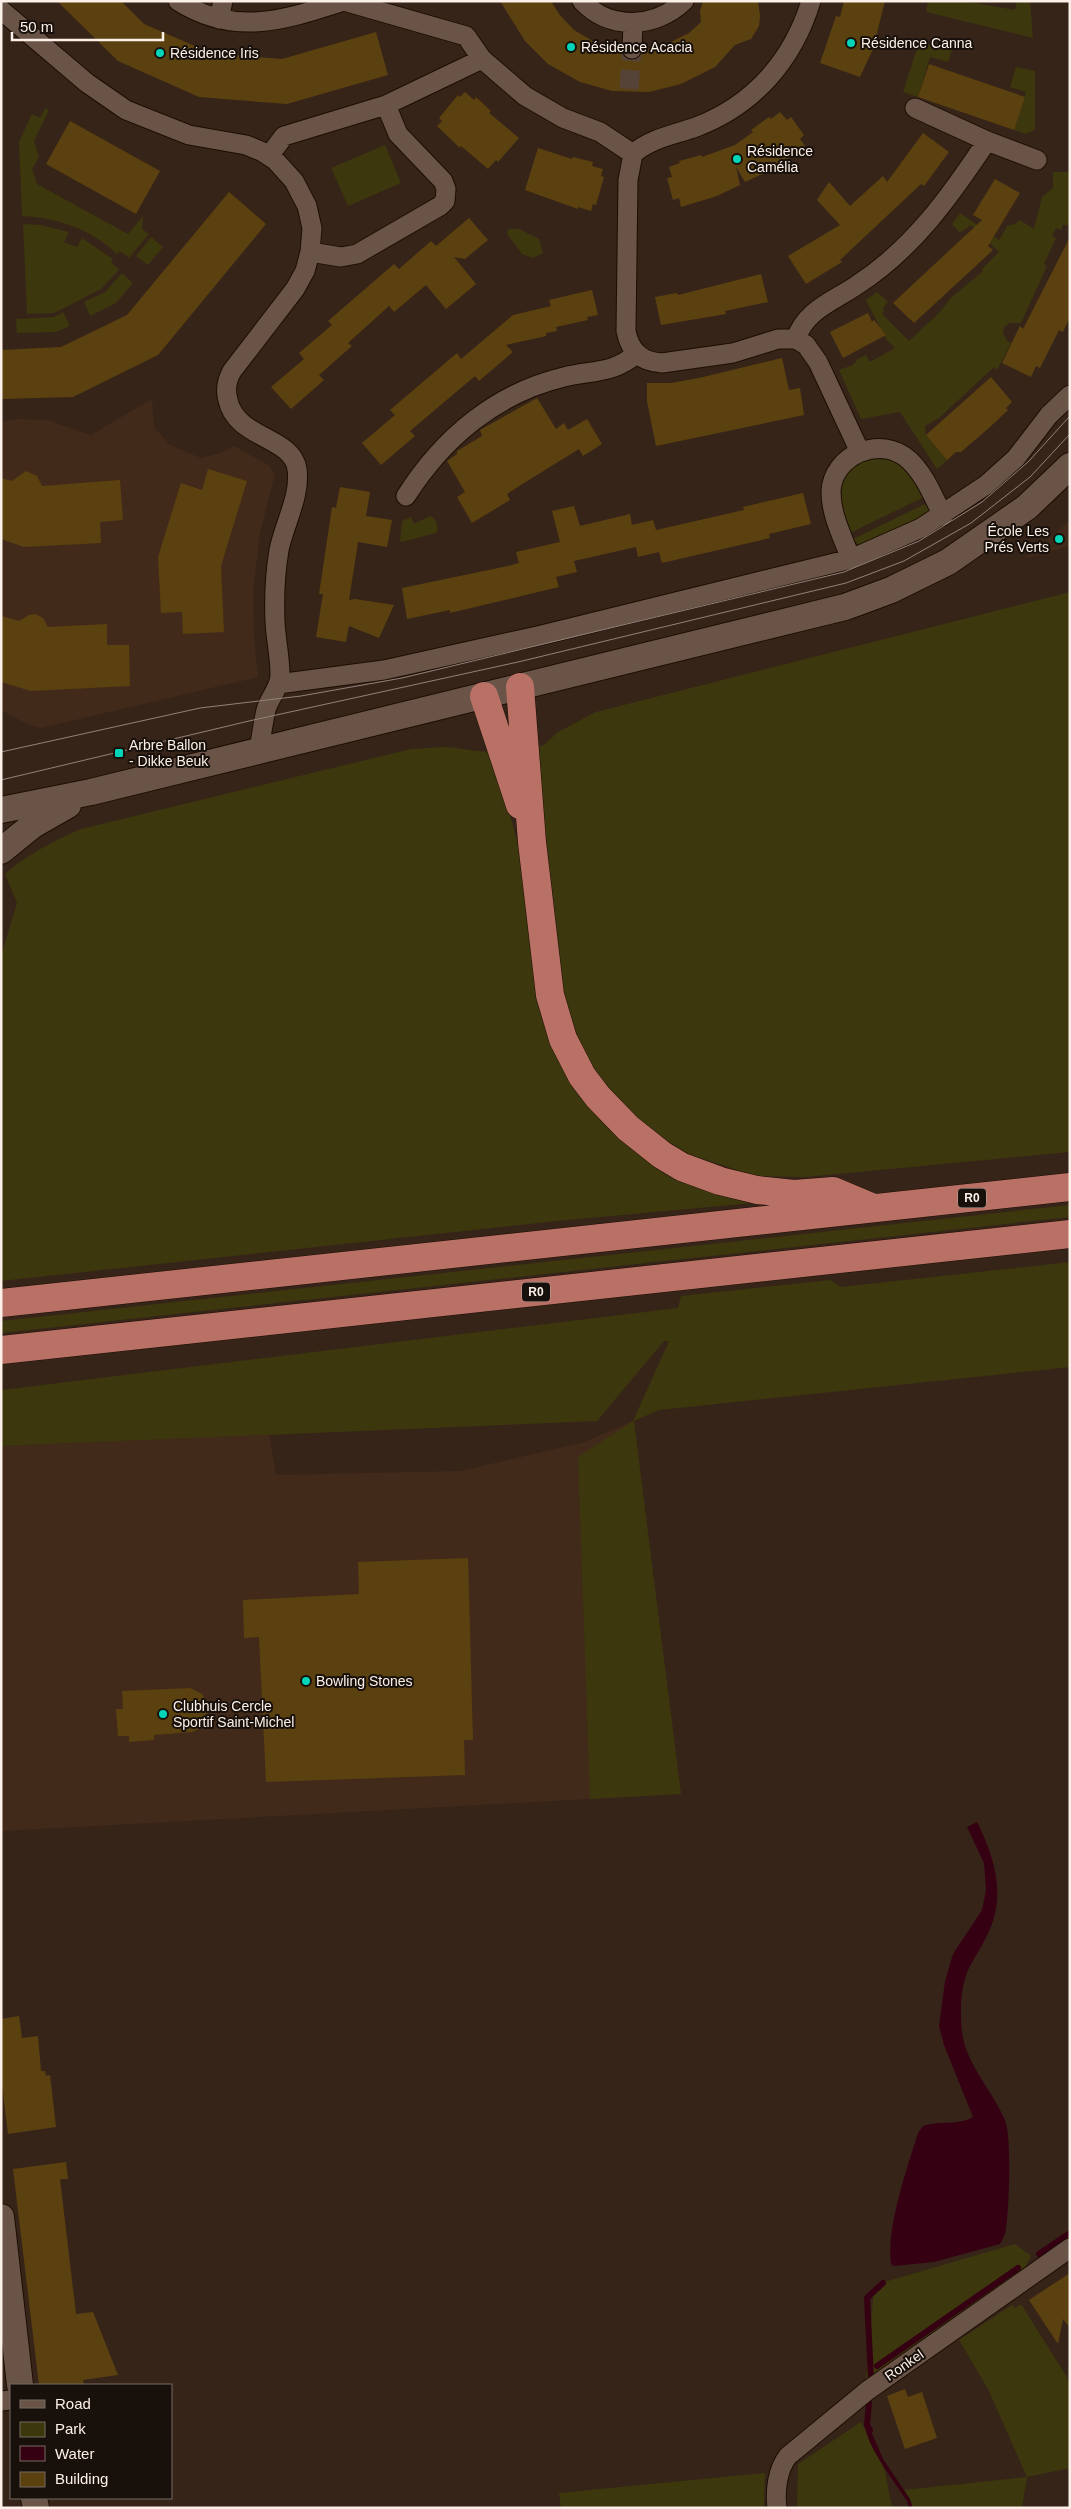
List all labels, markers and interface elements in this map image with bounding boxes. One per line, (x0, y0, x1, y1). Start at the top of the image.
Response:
scale bar (12, 10, 164, 42)
text: 50 m (20, 18, 53, 35)
place label: Résidence Canna (861, 35, 973, 51)
marker: Résidence Canna (845, 37, 857, 49)
place label: Résidence Acacia (581, 39, 693, 55)
marker: Résidence Acacia (565, 41, 577, 53)
place label: Résidence Iris (170, 45, 259, 61)
marker: Résidence Iris (154, 47, 166, 59)
place label: Résidence Camélia (747, 143, 813, 175)
marker: Résidence Camélia (731, 153, 743, 165)
place label: École Les Prés Verts (984, 523, 1049, 555)
marker: École Les Prés Verts (1053, 533, 1065, 545)
place label: Arbre Ballon - Dikke Beuk (129, 737, 209, 769)
marker: Arbre Ballon - Dikke Beuk (113, 747, 125, 759)
road number: R0 (958, 1188, 986, 1208)
road number: R0 (522, 1282, 550, 1301)
place label: Bowling Stones (316, 1673, 413, 1689)
marker: Bowling Stones (300, 1675, 312, 1687)
place label: Clubhuis Cercle Sportif Saint-Michel (173, 1698, 294, 1730)
marker: Clubhuis Cercle Sportif Saint-Michel (157, 1708, 169, 1720)
street label: Ronkel (882, 2346, 926, 2384)
legend (10, 2384, 172, 2499)
text: Road (55, 2395, 91, 2412)
text: Park (55, 2420, 86, 2437)
text: Water (55, 2445, 94, 2462)
text: Building (55, 2470, 108, 2487)

